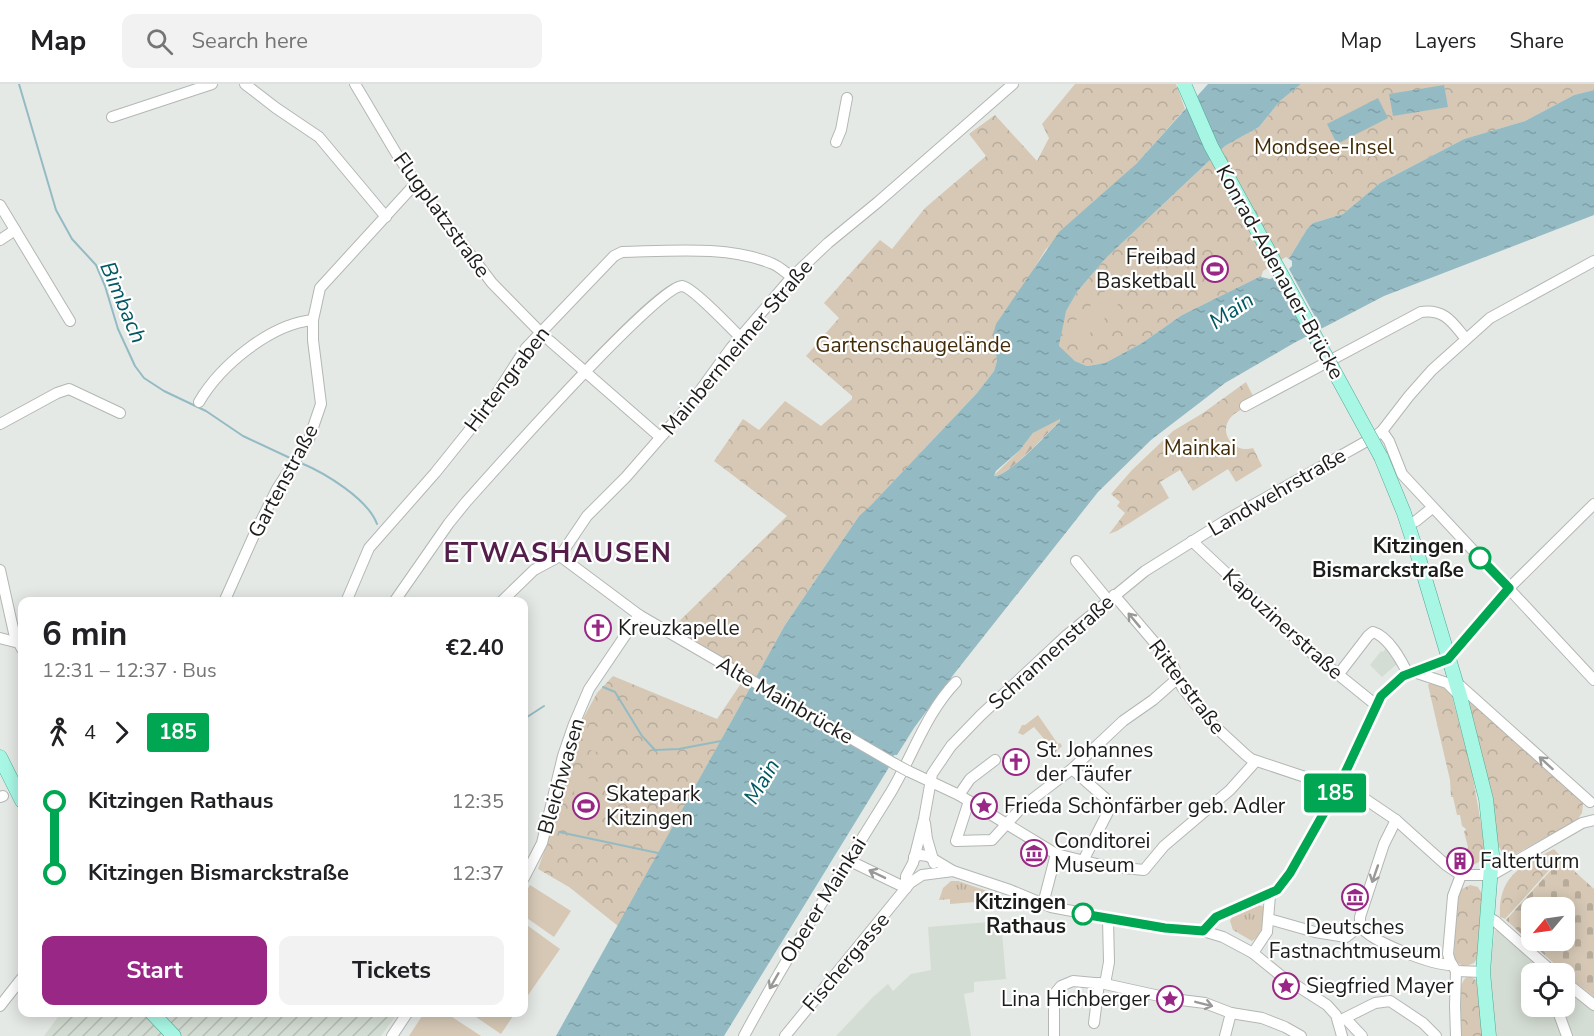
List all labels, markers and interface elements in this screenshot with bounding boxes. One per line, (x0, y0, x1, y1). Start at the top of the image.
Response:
search box (122, 14, 542, 68)
text: Map (30, 22, 86, 60)
icon: search (143, 25, 176, 58)
text: Search here (191, 26, 308, 56)
text: Map (1340, 27, 1382, 55)
text: Layers (1415, 27, 1476, 55)
text: Share (1509, 27, 1564, 55)
park label: Mondsee-Insel (1254, 133, 1395, 161)
street label: Flugplatzstraße (387, 147, 497, 283)
street label: Konrad-Adenauer-Brücke (1209, 160, 1351, 384)
place label: Freibad Basketball (1096, 243, 1197, 295)
street label: Mainbernheimer Straße (655, 253, 819, 441)
sports icon: Freibad Basketball (1200, 254, 1230, 284)
water label: Bimbach (92, 257, 154, 348)
water label: Main (1203, 285, 1260, 337)
street label: Hirtengraben (458, 320, 556, 438)
park label: Gartenschaugelände (815, 331, 1011, 359)
street label: Gartenstraße (241, 419, 325, 543)
park label: Mainkai (1164, 434, 1236, 462)
street label: Landwehrstraße (1203, 441, 1351, 543)
place label: Kitzingen Bismarckstraße (1312, 532, 1464, 584)
district label: ETWASHAUSEN (443, 535, 673, 572)
marker: Kitzingen Bismarckstraße (1469, 547, 1491, 569)
street label: Kapuzinerstraße (1217, 562, 1349, 686)
street label: Schrannenstraße (982, 588, 1120, 716)
text: 6 min (42, 612, 127, 657)
church icon: Kreuzkapelle (583, 613, 613, 643)
one-way arrow (1127, 613, 1141, 628)
place label: Kreuzkapelle (618, 614, 740, 642)
text: €2.40 (446, 633, 504, 663)
street label: Ritterstraße (1142, 634, 1232, 740)
street label: Alte Mainbrücke (711, 649, 859, 751)
text: 12:31 – 12:37 · Bus (42, 657, 217, 684)
street label: Bleichwasen (531, 715, 591, 837)
icon: walk (42, 716, 75, 749)
icon: forward (105, 716, 138, 749)
text: 185 (159, 718, 197, 746)
text: 4 (84, 719, 96, 746)
place label: St. Johannes der Täufer (1036, 736, 1153, 788)
church icon: St. Johannes der Täufer (1001, 747, 1031, 777)
water label: Main (737, 753, 787, 810)
one-way arrow (1539, 756, 1554, 770)
line badge: 185 (1300, 774, 1370, 812)
text: 185 (1316, 779, 1354, 807)
place label: Skatepark Kitzingen (606, 780, 701, 832)
text: Kitzingen Rathaus (88, 786, 273, 816)
text: 12:35 (451, 788, 504, 815)
sports icon: Skatepark Kitzingen (571, 791, 601, 821)
place icon: Frieda Schönfärber geb. Adler (969, 791, 999, 821)
place label: Frieda Schönfärber geb. Adler (1004, 792, 1286, 820)
place label: Conditorei Museum (1054, 827, 1150, 879)
street label: Oberer Mainkai (773, 832, 873, 968)
museum icon: Conditorei Museum (1019, 838, 1049, 868)
building icon: Falterturm (1445, 846, 1475, 876)
place label: Falterturm (1480, 847, 1579, 875)
text: Kitzingen Bismarckstraße (88, 858, 349, 888)
text: 12:37 (451, 860, 504, 887)
one-way arrow (1368, 864, 1379, 883)
one-way arrow (868, 868, 886, 880)
museum icon: Deutsches Fastnachtmuseum (1340, 882, 1370, 912)
place label: Kitzingen Rathaus (975, 888, 1066, 940)
north arrow (1521, 897, 1575, 951)
map controls (1521, 897, 1575, 1017)
marker: Kitzingen Rathaus (1072, 903, 1094, 925)
street label: Fischergasse (796, 906, 896, 1018)
place label: Deutsches Fastnachtmuseum (1269, 913, 1441, 965)
button: Start (42, 936, 267, 1005)
button: Tickets (279, 936, 504, 1005)
button: locate (1521, 963, 1575, 1017)
place icon: Siegfried Mayer (1271, 971, 1301, 1001)
place label: Siegfried Mayer (1306, 972, 1454, 1000)
one-way arrow (767, 973, 779, 990)
place icon: Lina Hichberger (1155, 984, 1185, 1014)
place label: Lina Hichberger (1001, 985, 1150, 1013)
one-way arrow (1194, 999, 1213, 1011)

